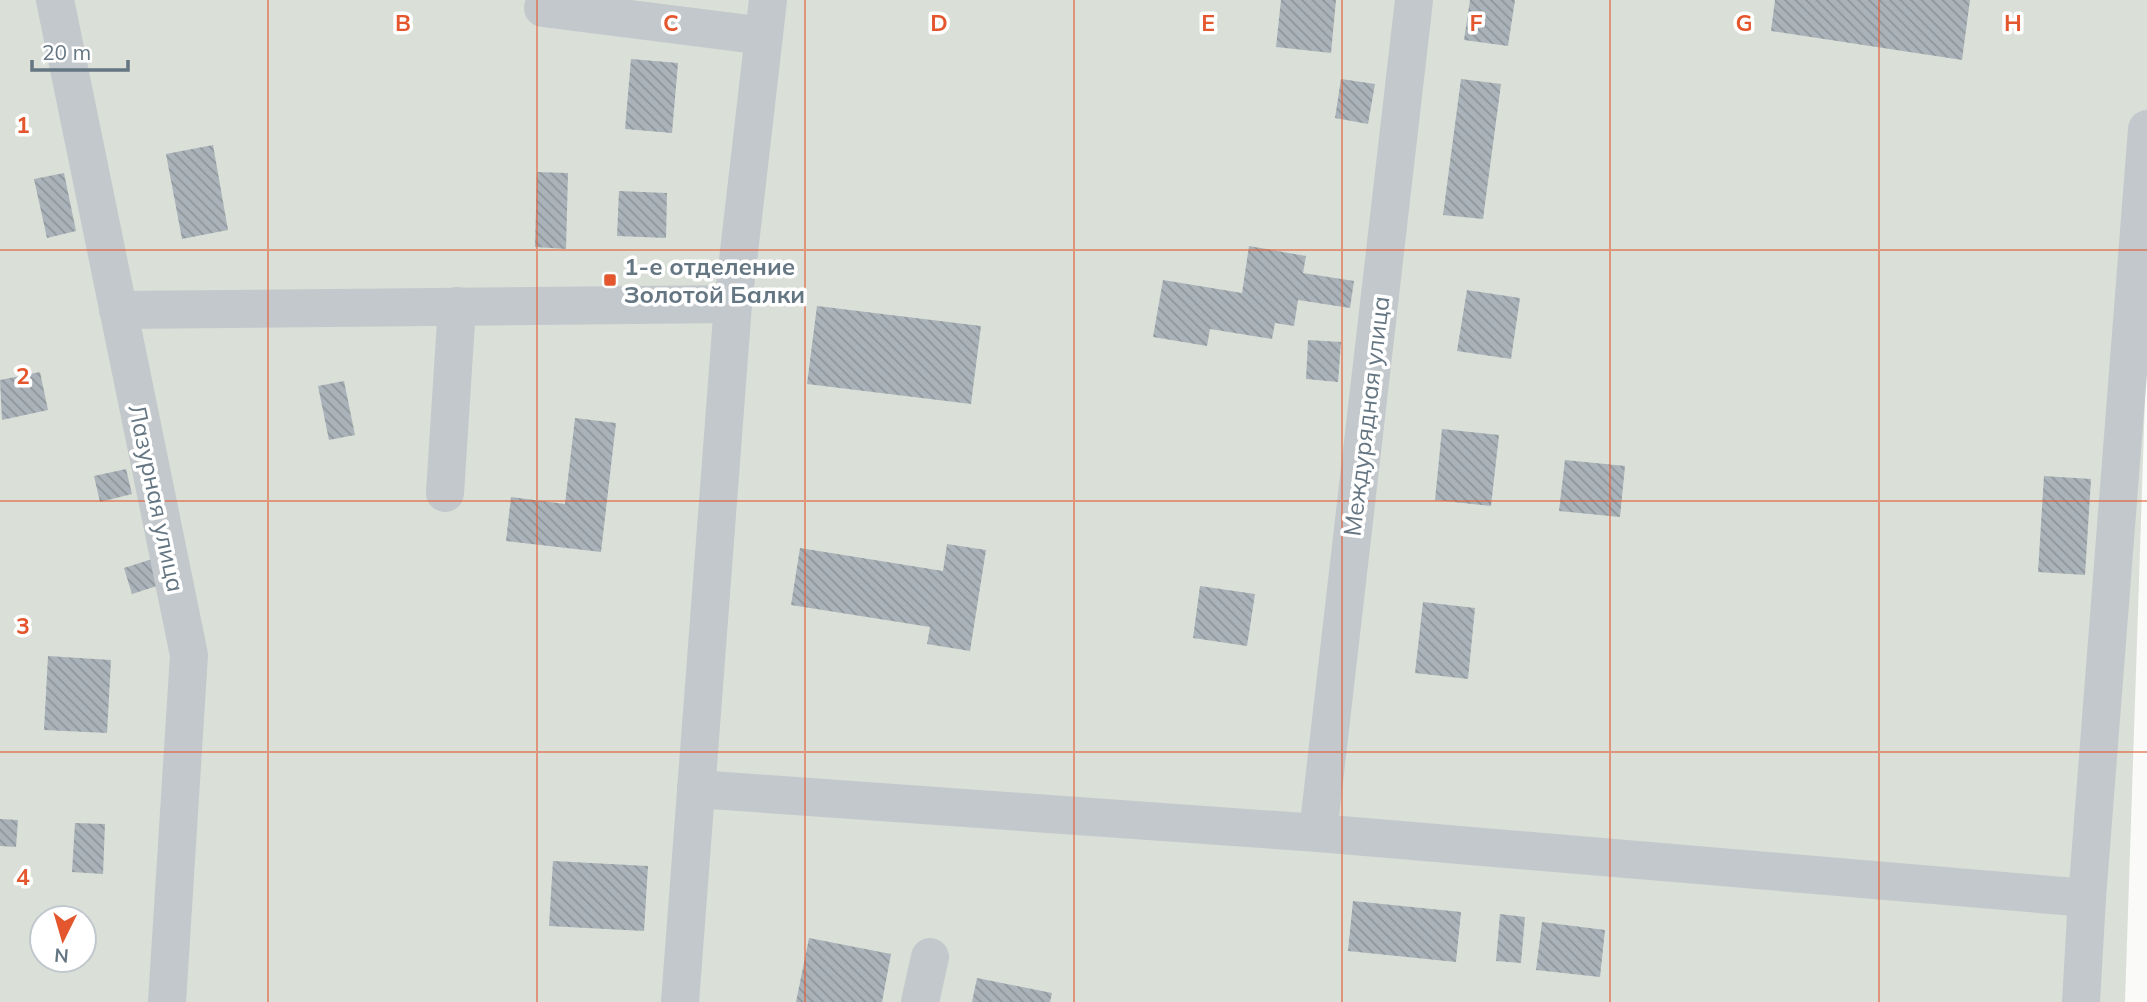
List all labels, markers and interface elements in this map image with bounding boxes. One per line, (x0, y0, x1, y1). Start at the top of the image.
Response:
text: B (395, 8, 411, 37)
text: C (663, 8, 679, 37)
text: D (930, 8, 948, 37)
text: E (1201, 8, 1215, 37)
text: F (1469, 8, 1483, 37)
text: G (1735, 8, 1753, 37)
text: H (2004, 8, 2022, 37)
scale bar (32, 28, 128, 72)
text: 20 m (42, 39, 91, 65)
text: 1 (16, 110, 30, 139)
place label: 1-е отделение Золотой Балки (624, 251, 805, 309)
marker: 1-е отделение Золотой Балки (602, 272, 618, 288)
street label: Междурядная улица (1336, 294, 1396, 538)
text: 2 (16, 361, 30, 390)
street label: Лазурная улица (122, 401, 192, 595)
text: 3 (16, 611, 30, 640)
text: 4 (16, 862, 30, 891)
north arrow (28, 904, 98, 974)
text: N (53, 943, 70, 969)

